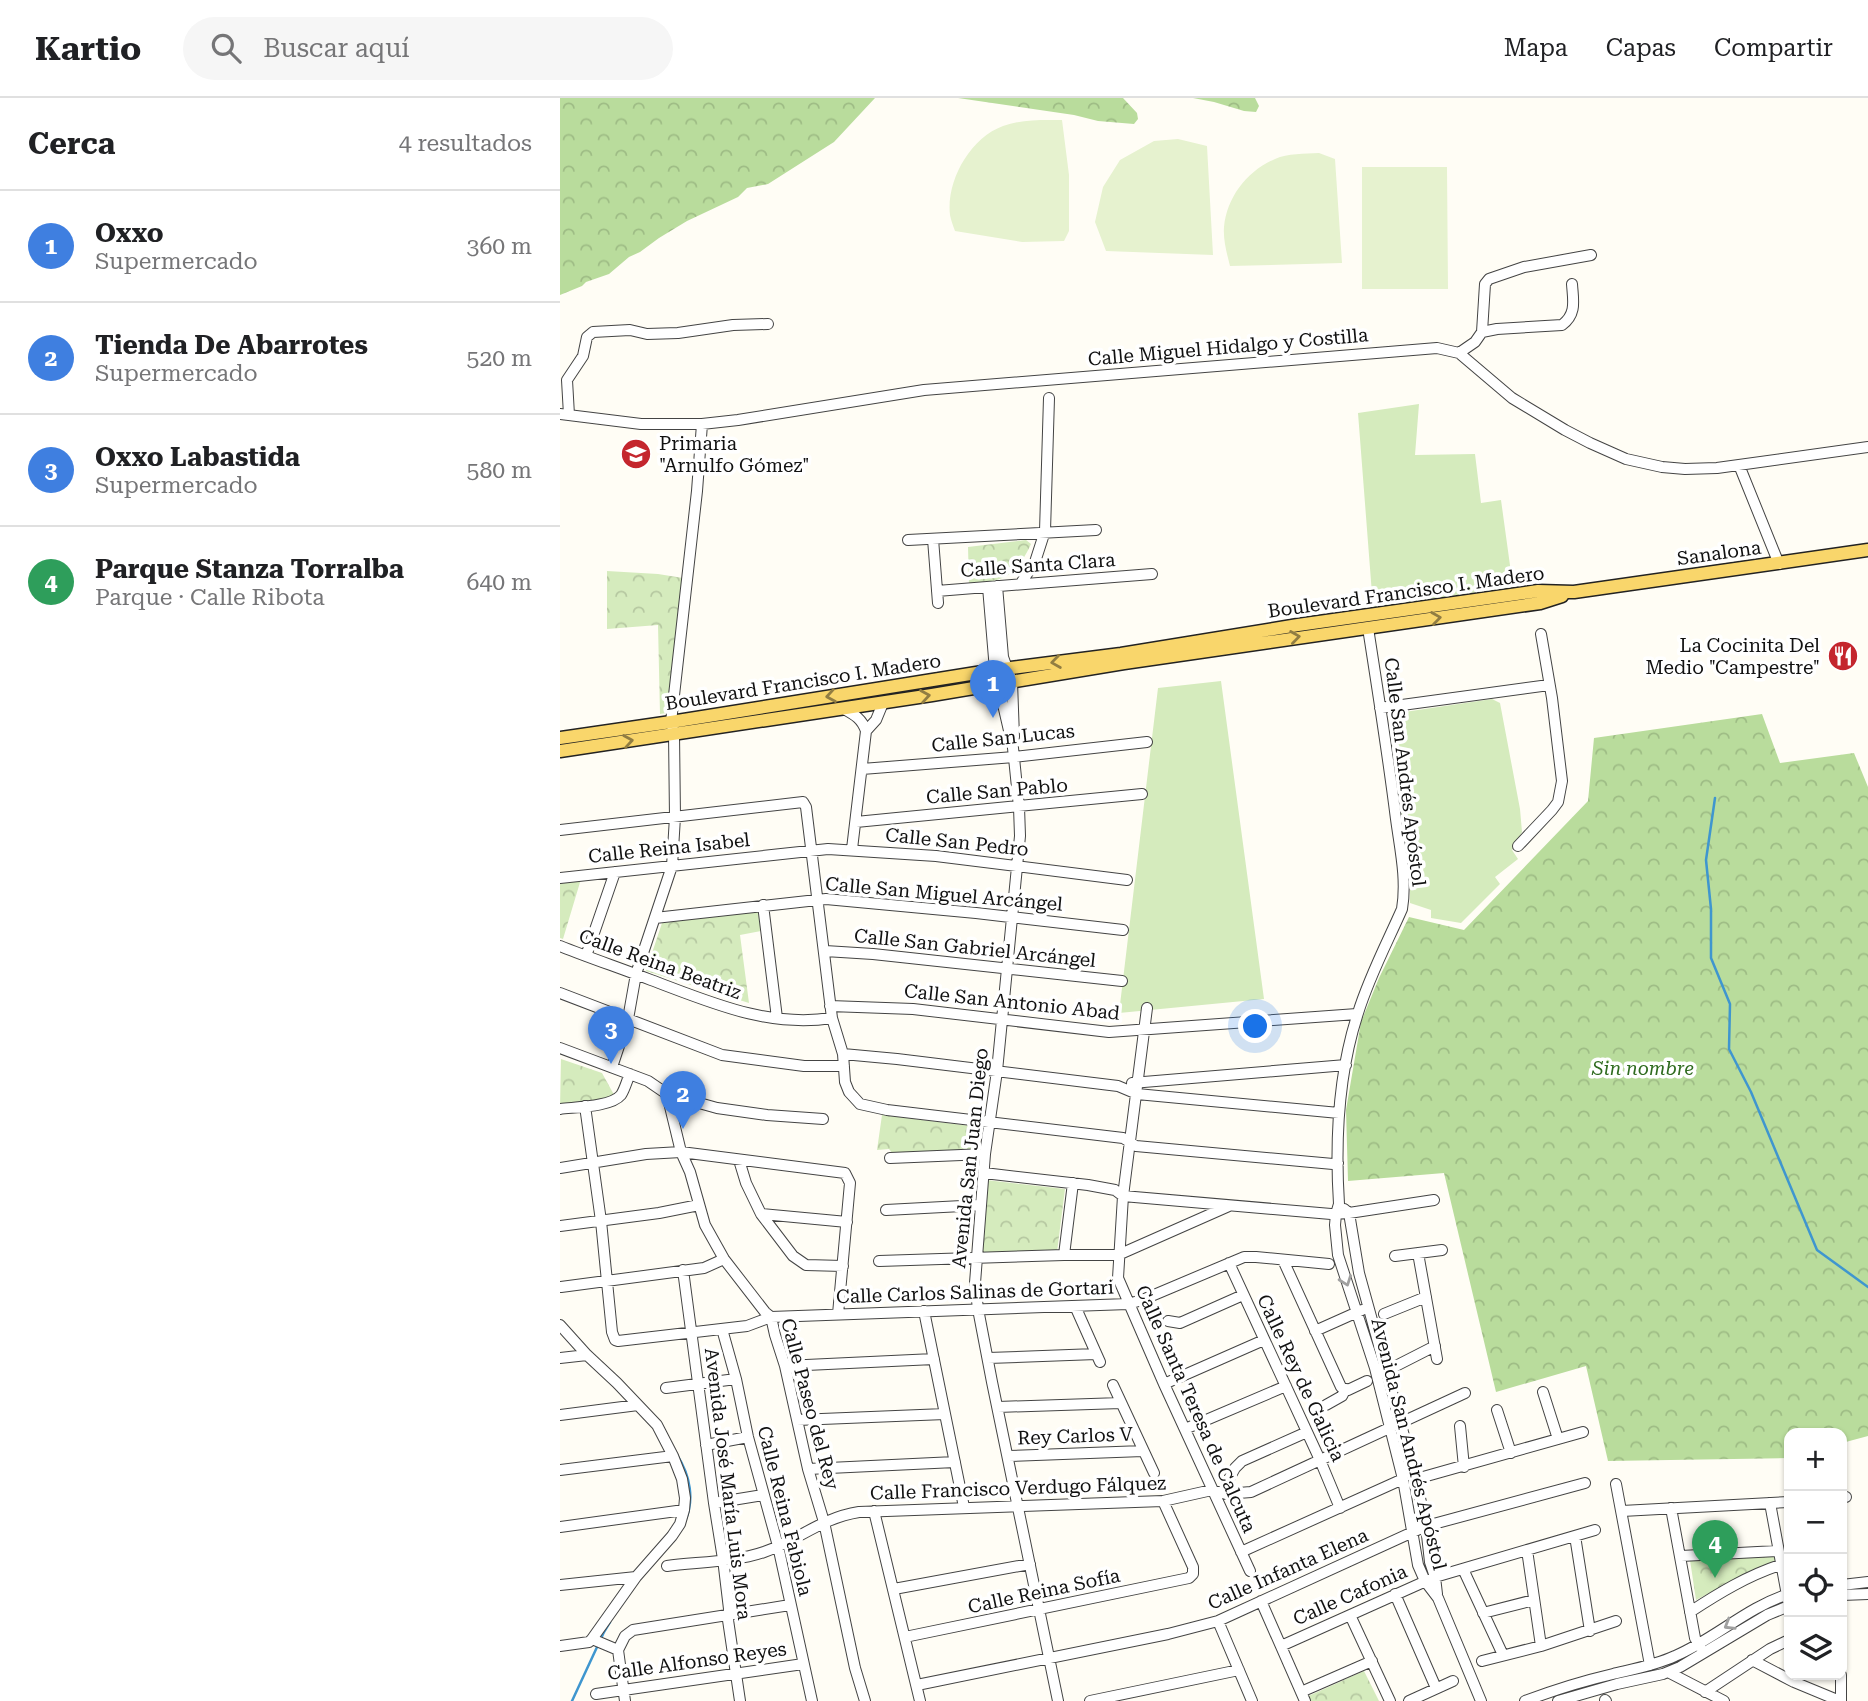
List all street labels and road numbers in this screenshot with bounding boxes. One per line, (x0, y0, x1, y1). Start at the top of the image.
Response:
street label: Calle Miguel Hidalgo y Costilla (1087, 323, 1370, 371)
street label: Sanalona (1675, 536, 1763, 570)
street label: Calle Santa Clara (960, 548, 1117, 582)
street label: Boulevard Francisco I. Madero (1266, 561, 1546, 623)
street label: Boulevard Francisco I. Madero (663, 649, 943, 715)
street label: Calle San Andrés Apóstol (1380, 656, 1430, 888)
street label: Calle San Lucas (930, 719, 1076, 757)
street label: Calle San Pablo (925, 773, 1069, 809)
street label: Calle San Pedro (884, 823, 1030, 861)
street label: Calle Reina Isabel (587, 828, 751, 868)
street label: Calle San Miguel Arcángel (824, 872, 1064, 916)
street label: Calle Reina Beatriz (576, 924, 744, 1004)
street label: Calle San Gabriel Arcángel (853, 924, 1097, 972)
street label: Calle San Antonio Abad (903, 979, 1121, 1025)
street label: Avenida San Juan Diego (947, 1047, 993, 1269)
street label: Calle Carlos Salinas de Gortari (836, 1276, 1114, 1308)
street label: Calle Santa Teresa de Calcuta (1131, 1282, 1261, 1537)
street label: Calle Rey de Galicia (1252, 1291, 1350, 1466)
street label: Calle Paseo del Rey (776, 1316, 844, 1493)
street label: Avenida San Andrés Apóstol (1367, 1316, 1452, 1573)
street label: Avenida José María Luis Mora (700, 1347, 756, 1622)
street label: Rey Carlos V (1017, 1422, 1134, 1450)
street label: Calle Reina Fabiola (753, 1424, 817, 1599)
street label: Calle Francisco Verdugo Fálquez (870, 1471, 1166, 1505)
street label: Calle Infanta Elena (1204, 1523, 1372, 1615)
street label: Calle Cafonia (1289, 1559, 1411, 1630)
street label: Calle Reina Sofía (966, 1563, 1123, 1618)
street label: Calle Alfonso Reyes (606, 1637, 788, 1685)

